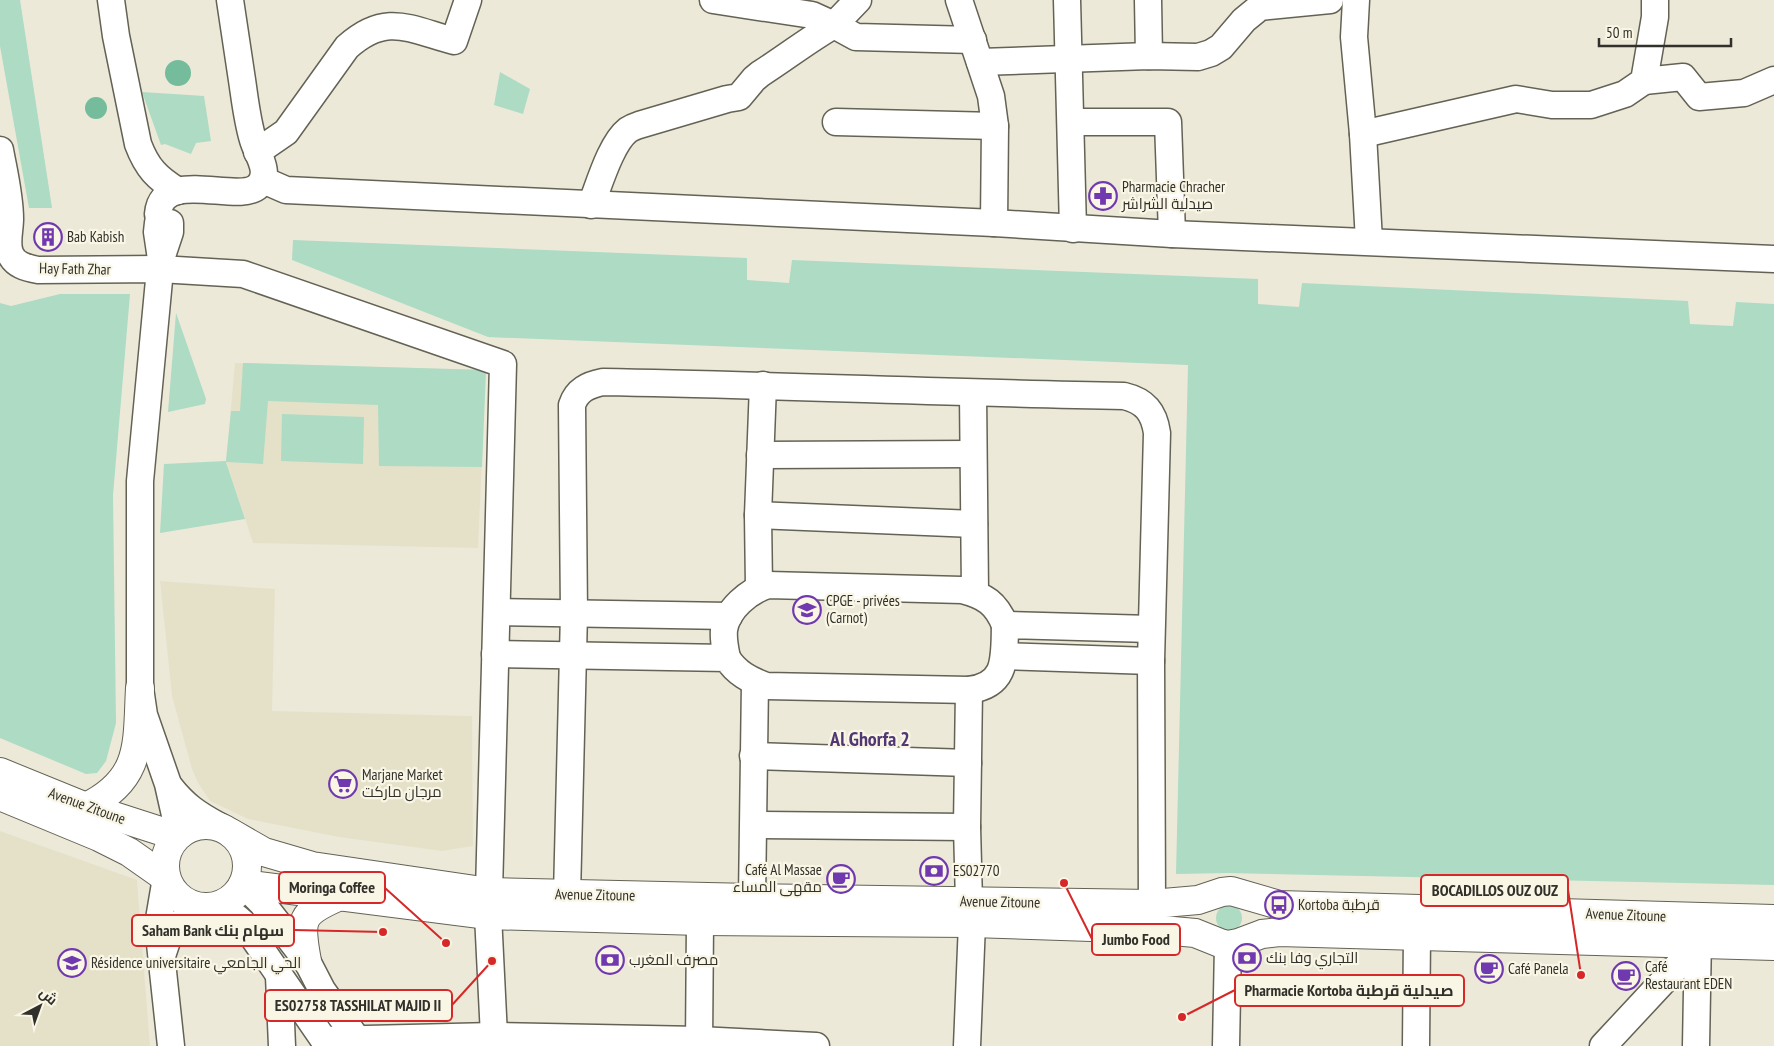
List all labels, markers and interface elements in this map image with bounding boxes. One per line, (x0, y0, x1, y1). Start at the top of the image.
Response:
scale bar (1599, 15, 1732, 47)
text: 50 m (1606, 23, 1632, 42)
place label: Pharmacie Chracher صيدلية الشراشر (1121, 177, 1226, 213)
pharmacy icon: Pharmacie Chracher صيدلية الشراشر (1088, 181, 1118, 211)
building icon: Bab Kabish (33, 222, 63, 252)
place label: Bab Kabish (67, 227, 124, 246)
street label: Hay Fath Zhar (39, 258, 112, 279)
place label: CPGE - privées (Carnot) (826, 591, 900, 627)
school or university icon: CPGE - privées (Carnot) (792, 595, 822, 625)
district label: Al Ghorfa 2 (829, 726, 910, 752)
place label: Marjane Market مرجان ماركت (362, 765, 443, 802)
supermarket icon: Marjane Market مرجان ماركت (328, 769, 358, 799)
street label: Avenue Zitoune (46, 783, 128, 828)
bank icon: ES02770 (919, 856, 949, 886)
place label: Café Al Massae مقهى المساء (733, 860, 822, 897)
place label: ES02770 (953, 861, 1000, 880)
cafe icon: Café Al Massae مقهى المساء (826, 864, 856, 894)
callout: Moringa Coffee (279, 872, 385, 903)
callout: BOCADILLOS OUZ OUZ (1421, 875, 1568, 906)
text: Moringa Coffee (289, 877, 375, 897)
text: BOCADILLOS OUZ OUZ (1432, 880, 1558, 900)
street label: Avenue Zitoune (555, 884, 635, 905)
bus stop icon: Kortoba قرطبة (1264, 890, 1294, 920)
street label: Avenue Zitoune (960, 891, 1040, 912)
place label: Kortoba قرطبة (1298, 895, 1380, 914)
street label: Avenue Zitoune (1585, 904, 1667, 925)
callout: Saham Bank سهام بنك (132, 915, 294, 946)
text: Saham Bank سهام بنك (142, 920, 284, 942)
callout: Jumbo Food (1092, 924, 1180, 955)
text: Jumbo Food (1101, 929, 1170, 949)
bank icon: التجاري وفا بنك (1232, 943, 1262, 973)
bank icon: مصرف المغرب (595, 945, 625, 975)
school or university icon: Résidence universitaire الحي الجامعي (57, 948, 87, 978)
place label: التجاري وفا بنك (1266, 948, 1358, 970)
place label: مصرف المغرب (629, 950, 718, 969)
place label: Résidence universitaire الحي الجامعي (91, 953, 301, 975)
cafe icon: Café Panela (1474, 954, 1504, 984)
place label: Café Restaurant EDEN (1645, 957, 1732, 993)
place label: Café Panela (1508, 959, 1568, 978)
cafe icon: Café Restaurant EDEN (1611, 961, 1641, 991)
callout: Pharmacie Kortoba صيدلية قرطبة (1235, 975, 1464, 1006)
text: Pharmacie Kortoba صيدلية قرطبة (1244, 980, 1454, 1000)
north arrow (15, 981, 65, 1031)
text: ش (36, 984, 61, 1009)
callout: ES02758 TASSHILAT MAJID II (265, 990, 452, 1021)
text: ES02758 TASSHILAT MAJID II (275, 995, 441, 1015)

